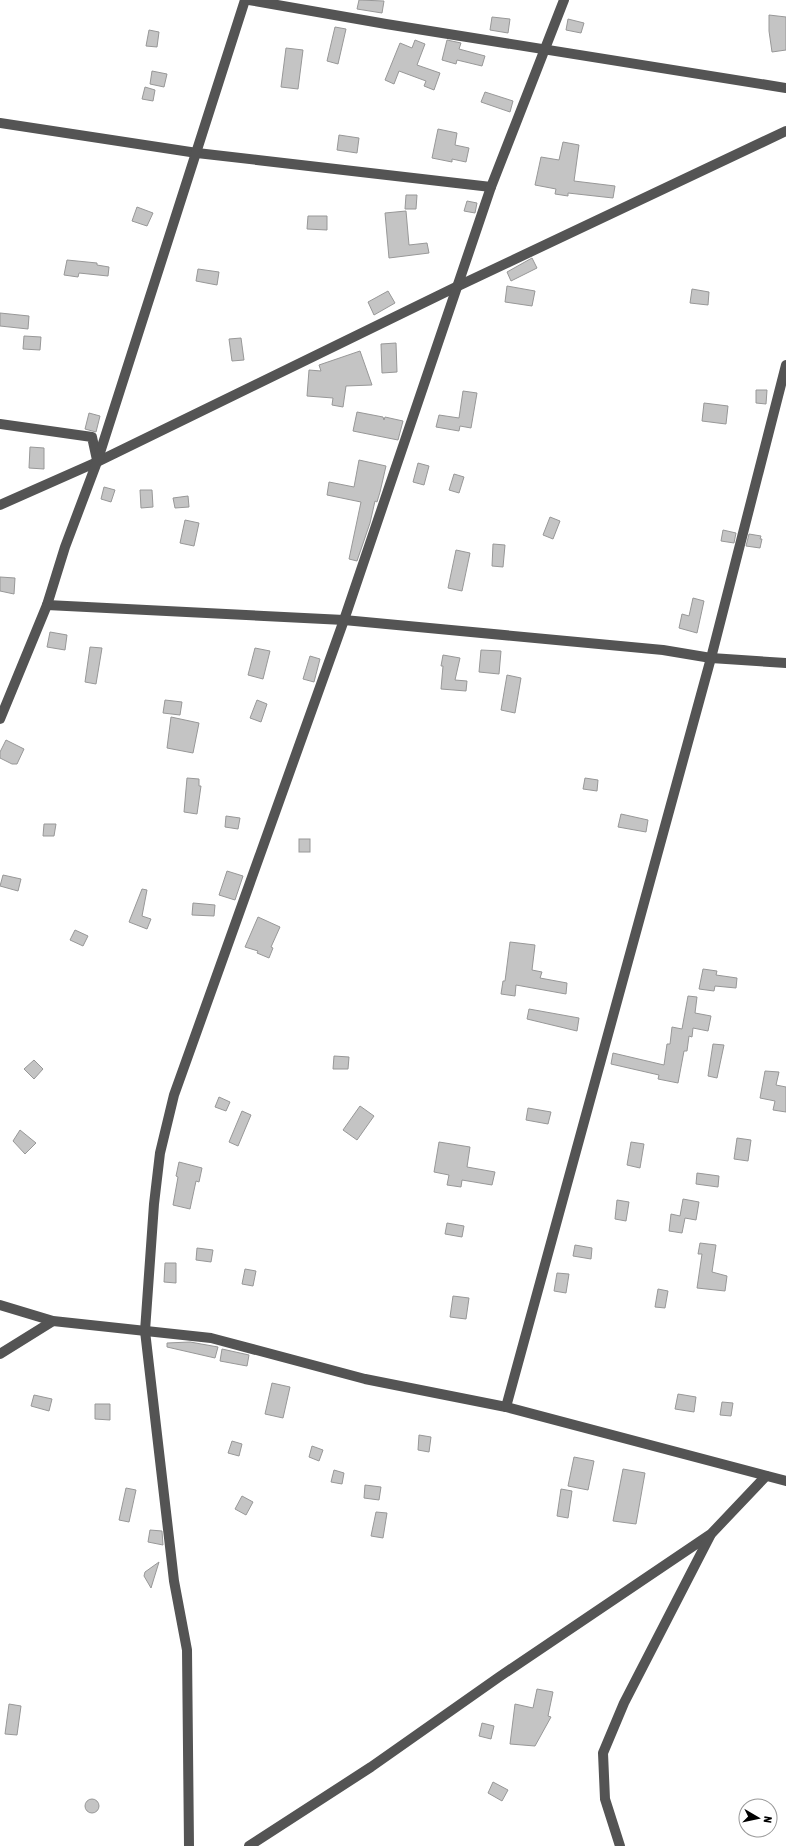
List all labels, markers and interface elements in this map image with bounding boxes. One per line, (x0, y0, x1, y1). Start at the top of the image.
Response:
north arrow (738, 1798, 778, 1838)
text: N (761, 1815, 774, 1824)

